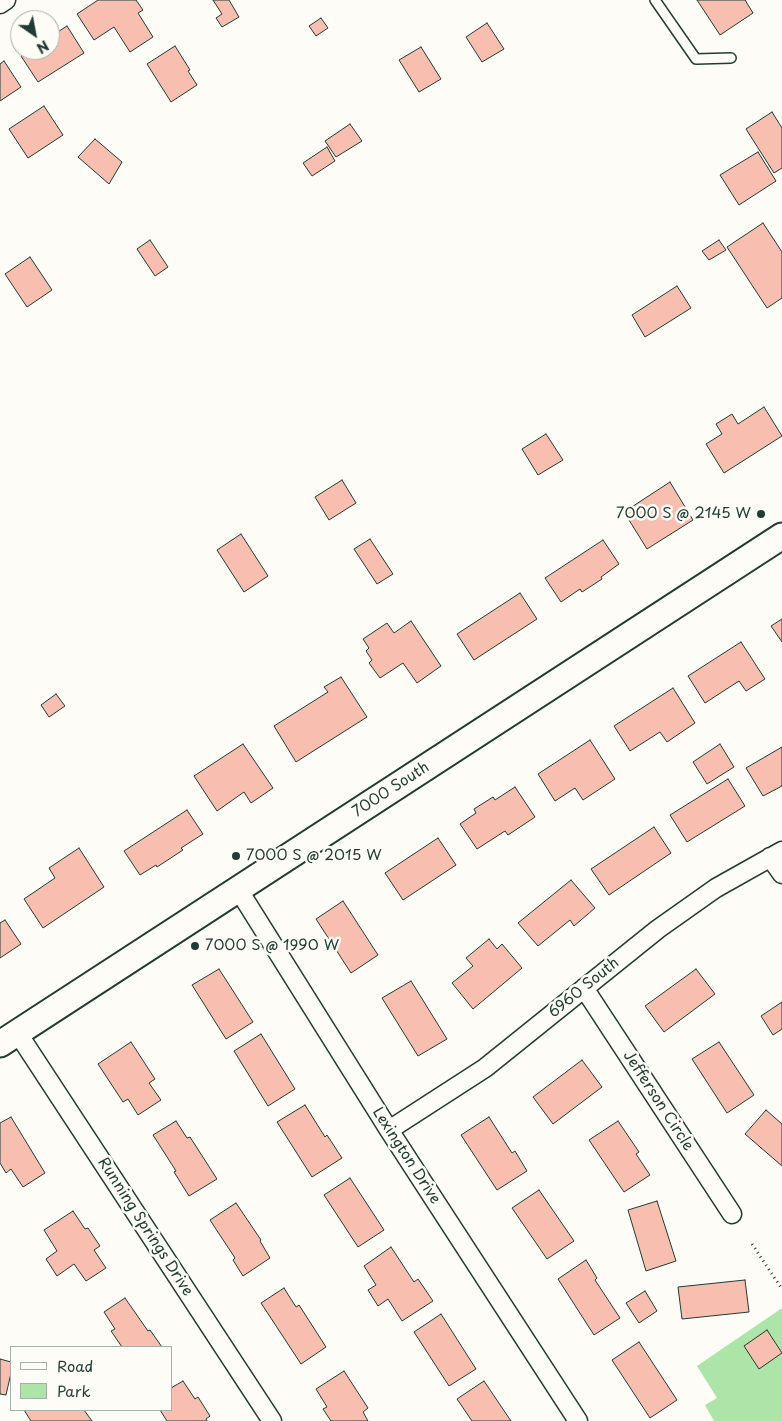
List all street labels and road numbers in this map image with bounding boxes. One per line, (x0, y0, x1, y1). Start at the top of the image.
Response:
street label: 7000 South (349, 759, 433, 821)
street label: 6960 South (545, 954, 623, 1022)
street label: Jefferson Circle (619, 1048, 697, 1154)
street label: Lexington Drive (368, 1104, 444, 1208)
street label: Running Springs Drive (94, 1154, 196, 1300)

